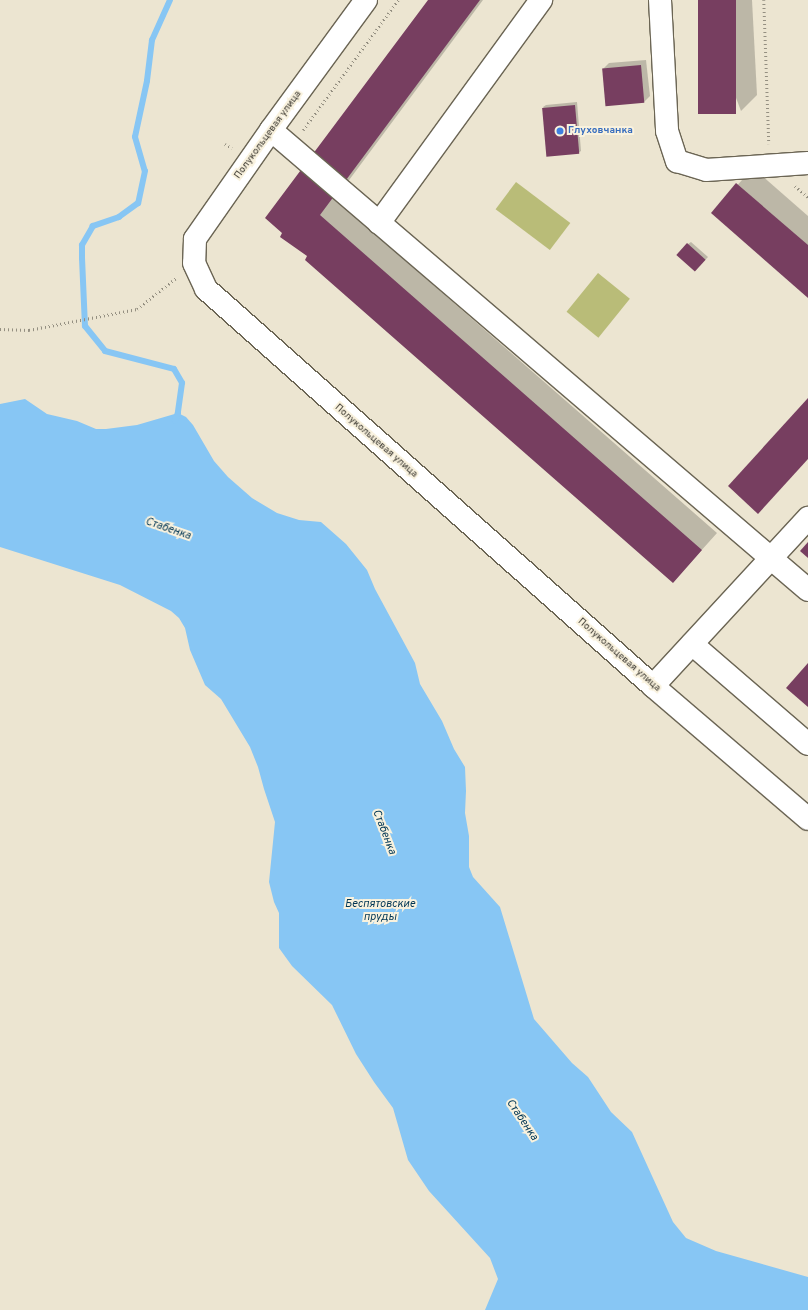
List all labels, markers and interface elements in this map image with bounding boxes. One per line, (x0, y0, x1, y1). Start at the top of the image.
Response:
street label: Полукольцевая улица (232, 89, 304, 181)
place label: Глуховчанка (568, 125, 633, 137)
marker: Глуховчанка (555, 126, 565, 136)
street label: Полукольцевая улица (332, 402, 420, 480)
water label: Стабенка (144, 515, 192, 543)
street label: Полукольцевая улица (575, 616, 663, 694)
water label: Стабенка (369, 808, 399, 856)
water label: Беспятовские пруды (345, 898, 415, 924)
water label: Стабенка (503, 1097, 541, 1143)

